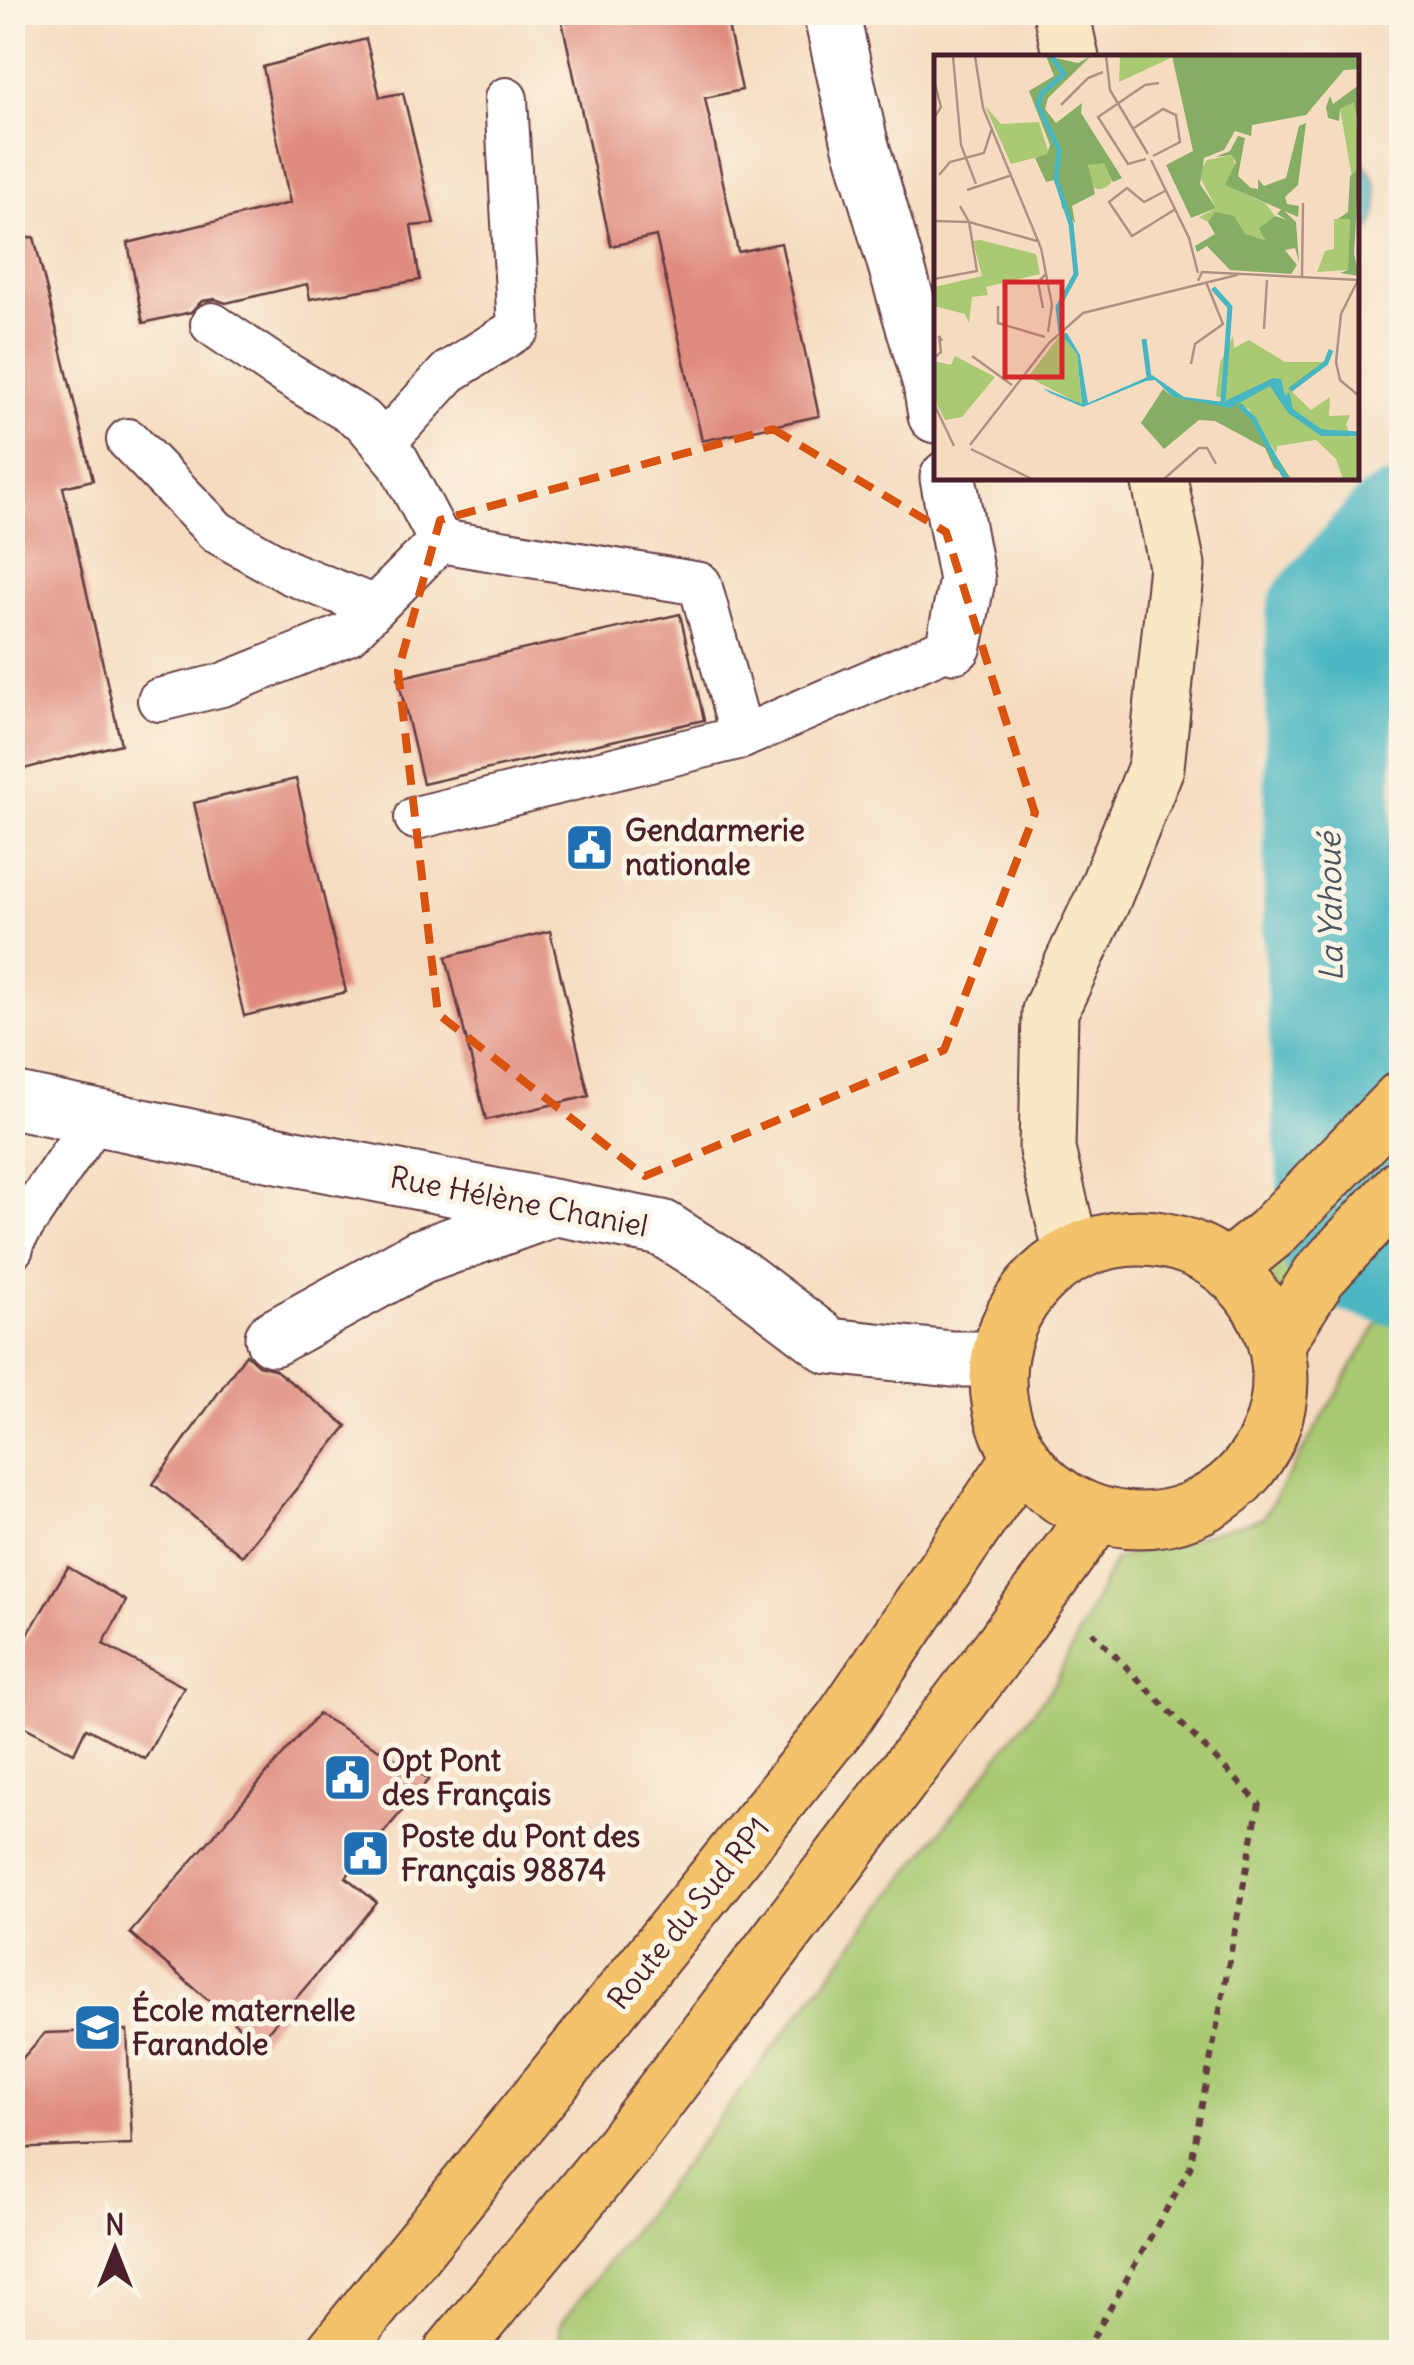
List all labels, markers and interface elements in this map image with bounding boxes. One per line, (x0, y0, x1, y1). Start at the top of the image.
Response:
inset map (934, 55, 1359, 480)
place label: Gendarmerie nationale (625, 811, 805, 883)
public building icon: Gendarmerie nationale (564, 821, 616, 873)
water label: La Yahoué (1308, 829, 1352, 982)
street label: Rue Hélène Chaniel (387, 1157, 651, 1245)
place label: Opt Pont des Français (382, 1741, 551, 1813)
public building icon: Opt Pont des Français (321, 1751, 373, 1803)
street label: Route du Sud RP1 (599, 1809, 777, 2017)
place label: Poste du Pont des Français 98874 (401, 1817, 640, 1889)
public building icon: Poste du Pont des Français 98874 (340, 1827, 392, 1879)
place label: École maternelle Farandole (132, 1990, 356, 2063)
school or university icon: École maternelle Farandole (71, 2001, 123, 2053)
north arrow (65, 2200, 165, 2300)
text: N (105, 2207, 125, 2243)

